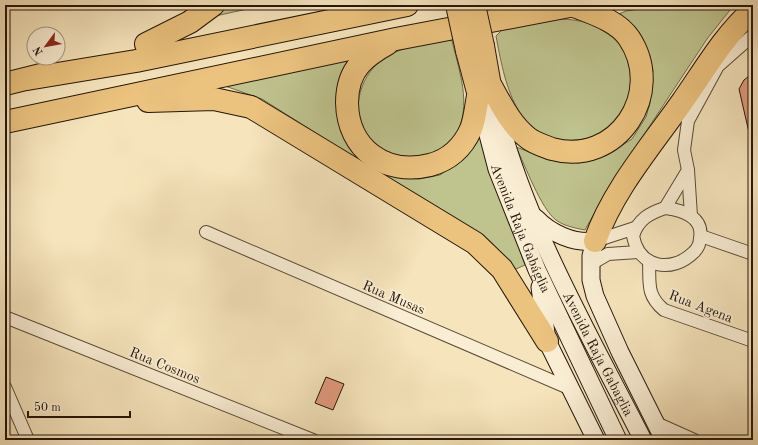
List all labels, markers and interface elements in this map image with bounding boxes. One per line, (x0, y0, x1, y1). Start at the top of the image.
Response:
north arrow (26, 26, 66, 66)
text: N (32, 44, 46, 57)
street label: Avenida Raja Gabáglia (488, 162, 553, 295)
street label: Rua Musas (360, 278, 427, 317)
street label: Rua Agena (667, 288, 735, 326)
street label: Avenida Raja Gabaglia (560, 290, 635, 419)
street label: Rua Cosmos (127, 345, 202, 386)
scale bar (28, 393, 130, 419)
text: 50 m (34, 401, 61, 414)

